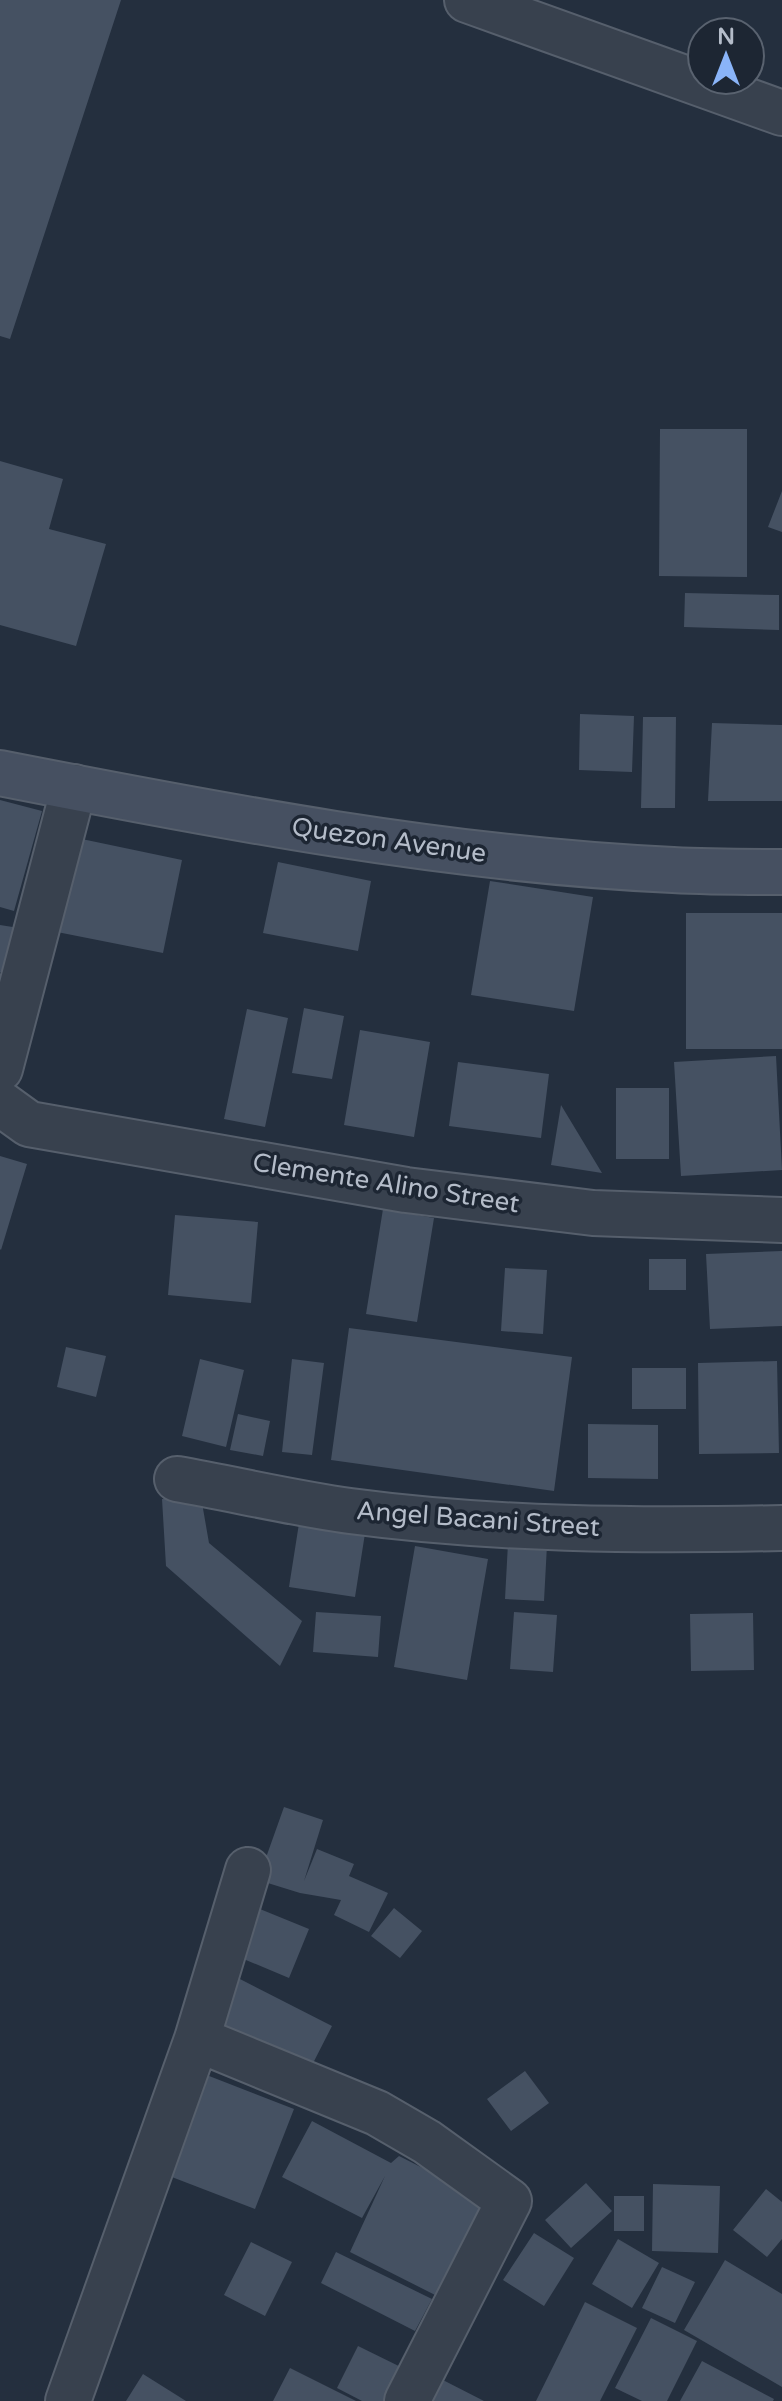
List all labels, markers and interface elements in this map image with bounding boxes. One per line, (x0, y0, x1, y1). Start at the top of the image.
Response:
north arrow (686, 16, 766, 96)
text: N (717, 24, 735, 50)
street label: Quezon Avenue (290, 811, 488, 869)
street label: Clemente Alino Street (250, 1147, 522, 1219)
street label: Angel Bacani Street (355, 1495, 601, 1543)

